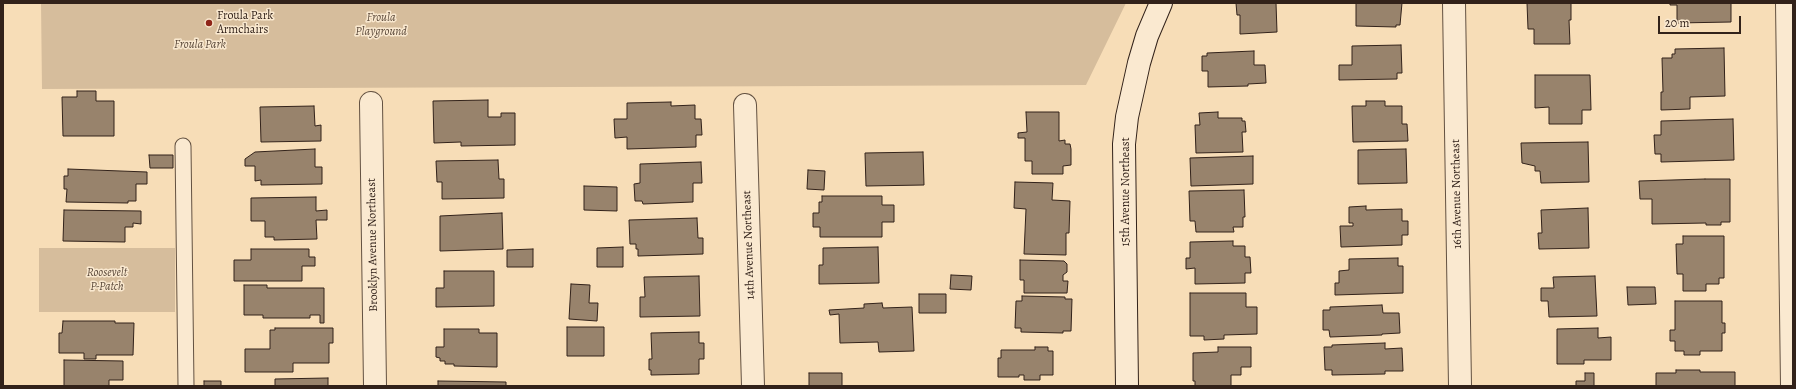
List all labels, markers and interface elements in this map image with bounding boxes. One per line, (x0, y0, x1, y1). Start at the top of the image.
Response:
scale bar (1660, 8, 1743, 34)
place label: Froula Park Armchairs (217, 9, 273, 37)
park label: Froula Playground (355, 11, 407, 39)
text: 20 m (1665, 15, 1689, 31)
marker: Froula Park Armchairs (204, 18, 214, 28)
park label: Froula Park (174, 38, 226, 52)
street label: 15th Avenue Northeast (1119, 137, 1133, 247)
street label: 16th Avenue Northeast (1449, 139, 1465, 249)
street label: Brooklyn Avenue Northeast (365, 178, 381, 312)
street label: 14th Avenue Northeast (740, 190, 758, 300)
park label: Roosevelt P-Patch (87, 266, 127, 294)

